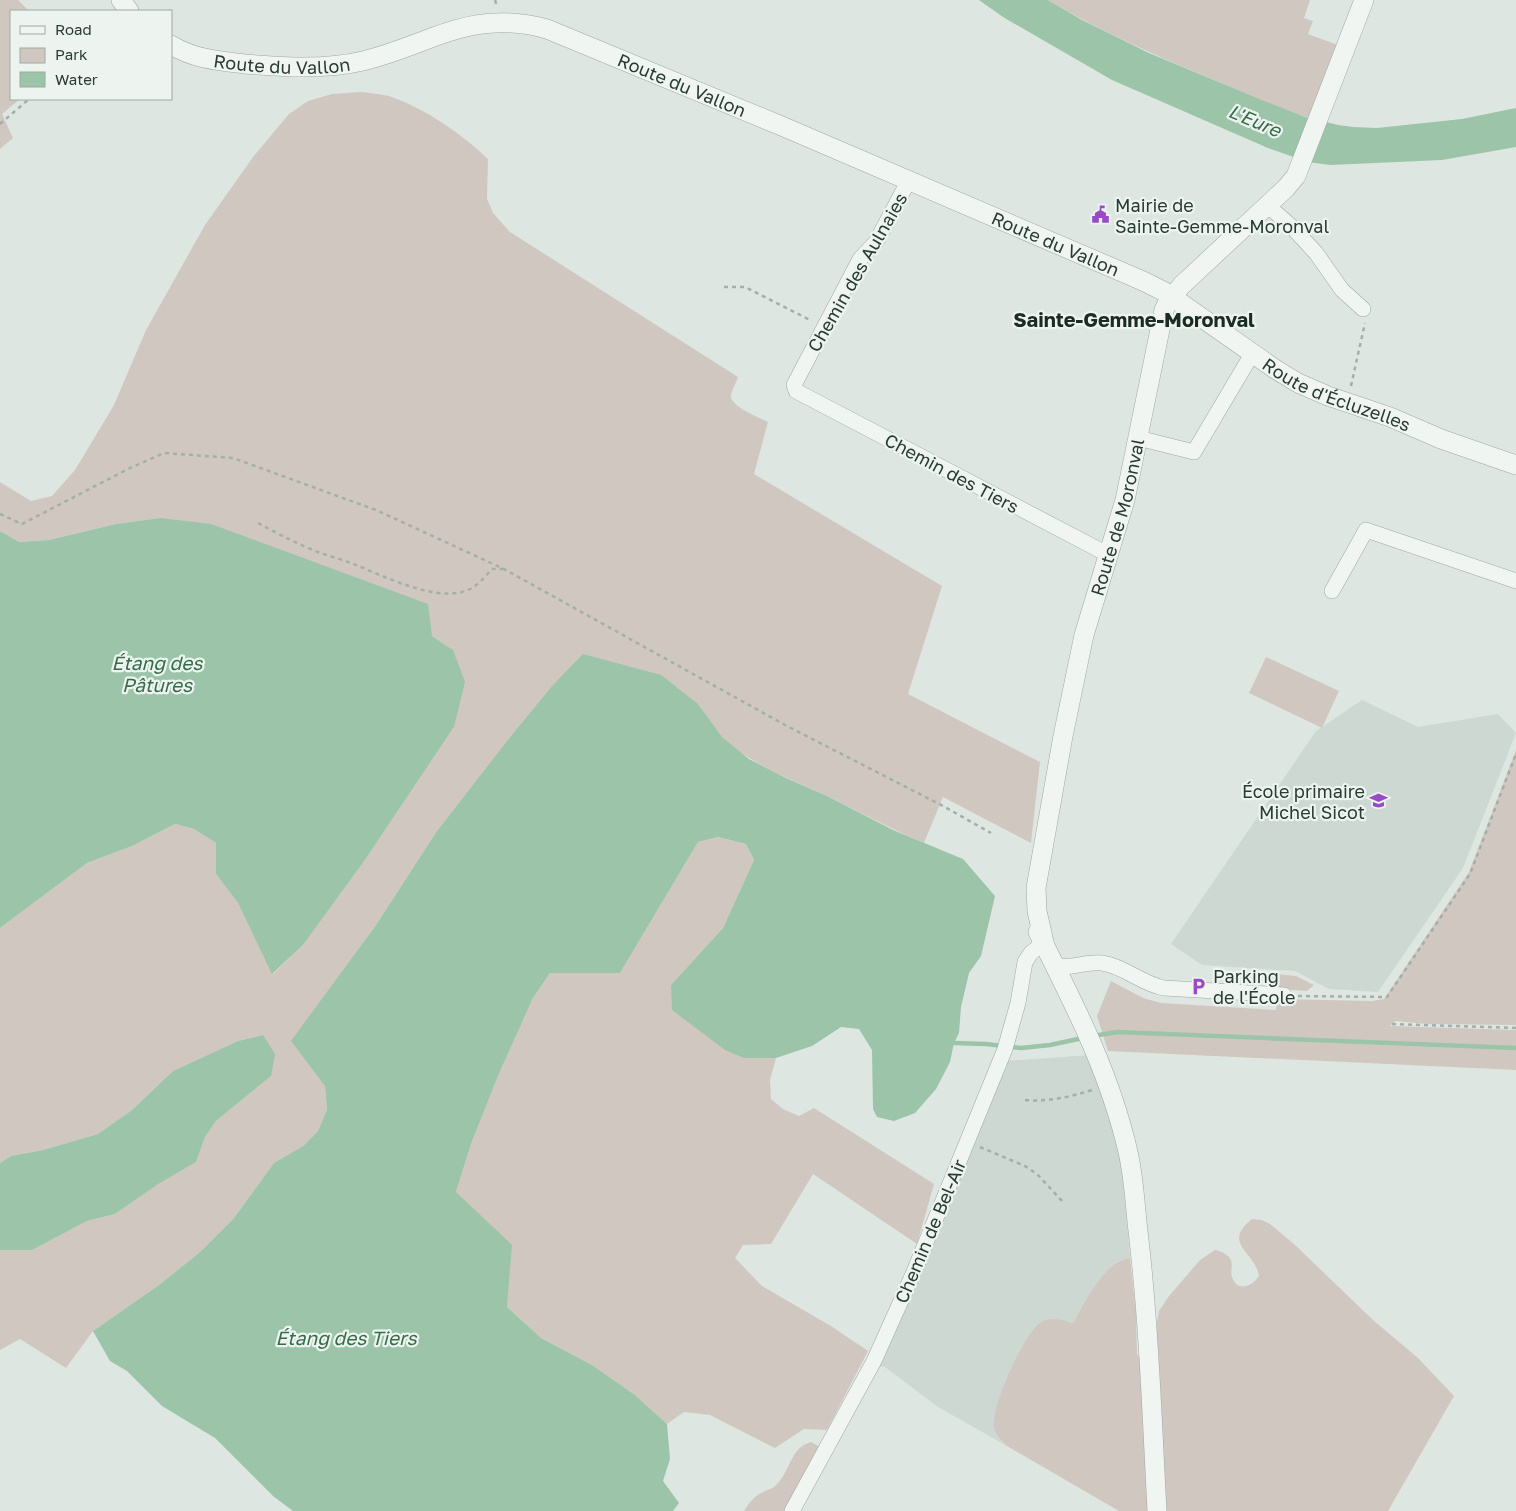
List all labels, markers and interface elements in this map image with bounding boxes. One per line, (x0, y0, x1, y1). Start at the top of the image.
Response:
legend (10, 10, 172, 100)
text: Road (55, 20, 92, 38)
text: Park (55, 45, 88, 63)
street label: Route du Vallon (615, 48, 749, 121)
street label: Route du Vallon (212, 49, 352, 78)
text: Water (55, 70, 98, 88)
water label: L'Eure (1225, 99, 1286, 142)
street label: Chemin des Aulnaies (802, 189, 912, 355)
place label: Mairie de Sainte-Gemme-Moronval (1115, 194, 1329, 237)
public building icon: Mairie de Sainte-Gemme-Moronval (1091, 205, 1111, 225)
street label: Route du Vallon (988, 206, 1123, 281)
district label: Sainte-Gemme-Moronval (1013, 307, 1255, 331)
street label: Route d'Écluzelles (1258, 353, 1414, 436)
street label: Chemin des Tiers (881, 428, 1023, 518)
street label: Route de Moronval (1086, 436, 1148, 598)
water label: Étang des Pâtures (112, 651, 203, 696)
place label: École primaire Michel Sicot (1242, 780, 1365, 823)
school or university icon: École primaire Michel Sicot (1369, 791, 1389, 811)
place label: Parking de l'École (1213, 965, 1295, 1008)
parking icon: Parking de l'École (1189, 976, 1209, 996)
street label: Chemin de Bel-Air (890, 1156, 970, 1306)
water label: Étang des Tiers (276, 1326, 417, 1349)

